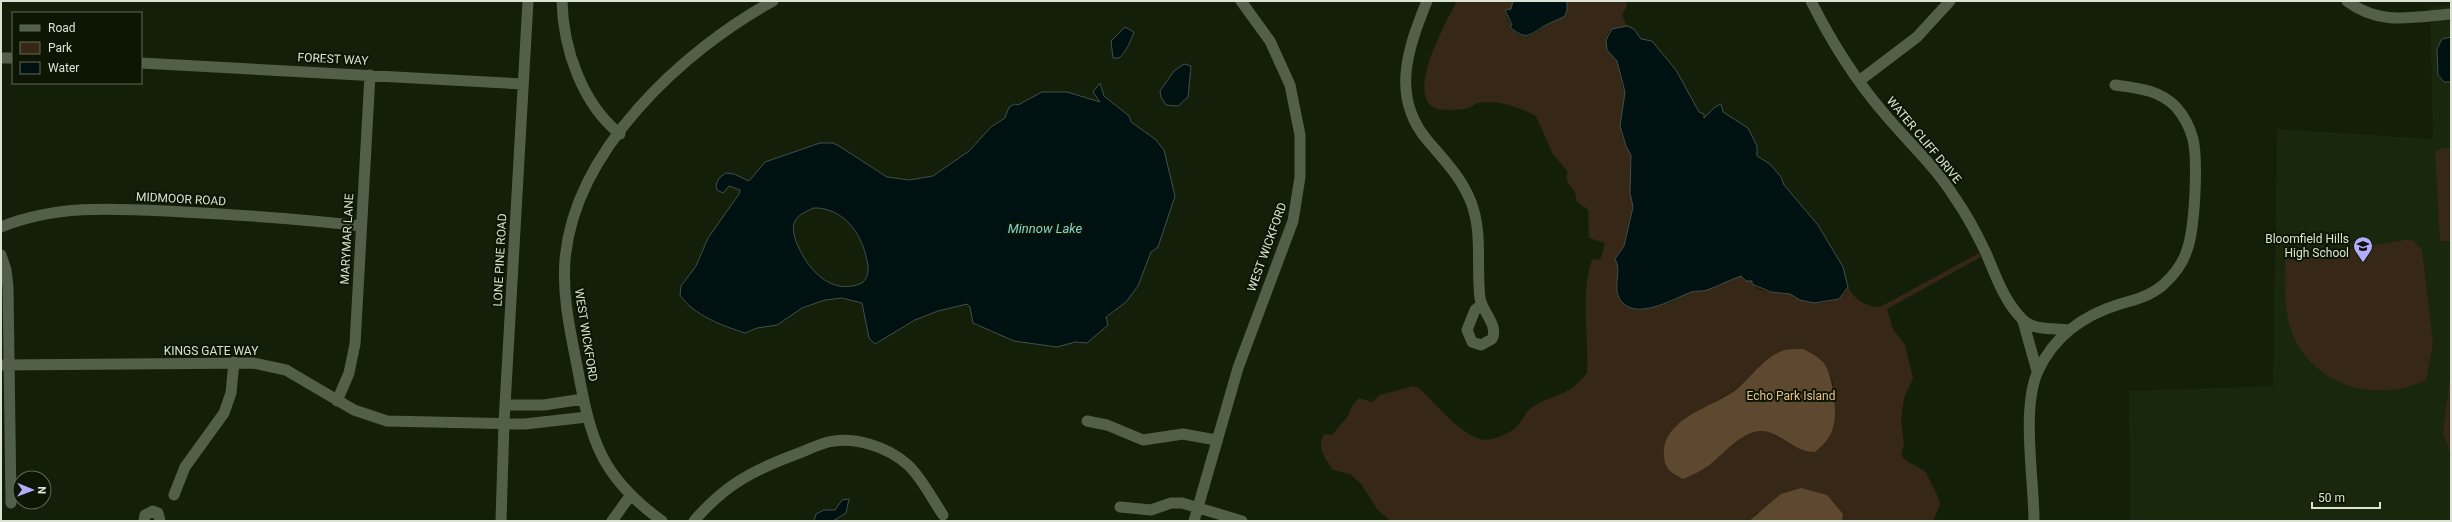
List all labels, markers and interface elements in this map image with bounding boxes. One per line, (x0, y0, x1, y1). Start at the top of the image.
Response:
legend (12, 12, 142, 84)
text: Road (48, 21, 76, 35)
text: Park (48, 41, 73, 55)
street label: FOREST WAY (297, 50, 370, 68)
text: Water (48, 61, 79, 75)
street label: WATER CLIFF DRIVE (1884, 94, 1964, 186)
street label: MIDMOOR ROAD (136, 190, 227, 208)
street label: MARYMAR LANE (338, 193, 356, 285)
street label: WEST WICKFORD (1244, 200, 1290, 294)
street label: LONE PINE ROAD (491, 213, 509, 307)
water label: Minnow Lake (1008, 221, 1083, 236)
place label: Bloomfield Hills High School (2265, 232, 2349, 260)
school or university icon: Bloomfield Hills High School (2352, 235, 2374, 263)
street label: WEST WICKFORD (572, 288, 600, 383)
street label: KINGS GATE WAY (164, 344, 259, 358)
park label: Echo Park Island (1747, 389, 1835, 403)
north arrow (12, 470, 52, 510)
scale bar (2312, 484, 2380, 510)
text: N (35, 486, 48, 494)
text: 50 m (2318, 491, 2345, 505)

